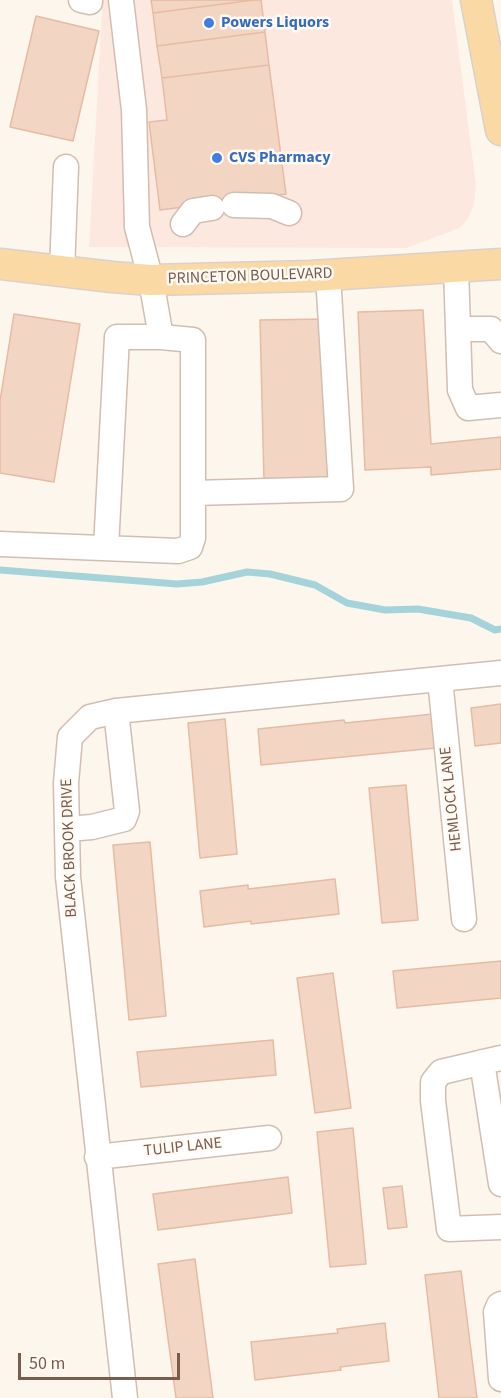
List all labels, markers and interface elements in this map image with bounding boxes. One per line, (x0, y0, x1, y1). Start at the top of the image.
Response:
place label: Powers Liquors (221, 13, 329, 33)
marker: Powers Liquors (202, 16, 216, 30)
place label: CVS Pharmacy (229, 148, 330, 168)
marker: CVS Pharmacy (210, 151, 224, 165)
street label: PRINCETON BOULEVARD (167, 265, 333, 289)
street label: HEMLOCK LANE (437, 746, 467, 852)
street label: BLACK BROOK DRIVE (58, 778, 82, 918)
street label: TULIP LANE (143, 1134, 223, 1162)
scale bar (21, 1341, 183, 1379)
text: 50 m (29, 1351, 65, 1376)

